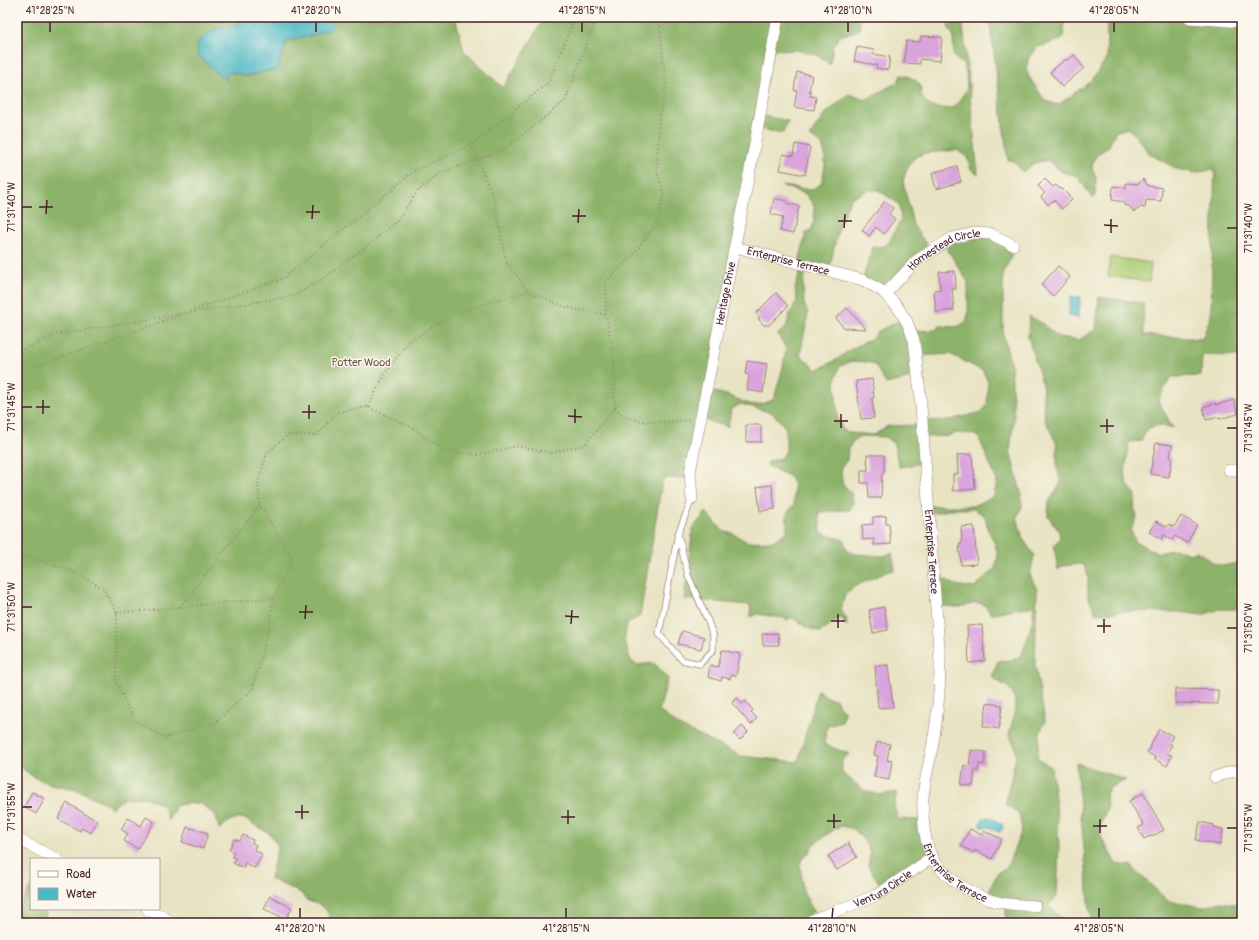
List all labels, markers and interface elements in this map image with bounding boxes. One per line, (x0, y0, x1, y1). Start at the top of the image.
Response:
text: 41°28'25"N (26, 5, 75, 17)
text: 41°28'20"N (291, 5, 341, 17)
text: 41°28'15"N (559, 5, 606, 17)
text: 41°28'10"N (824, 5, 872, 17)
text: 41°28'05"N (1089, 5, 1139, 17)
text: 71°31'40"W (6, 181, 18, 232)
text: 71°31'40"W (1243, 202, 1255, 253)
street label: Homestead Circle (904, 227, 981, 273)
street label: Enterprise Terrace (746, 244, 831, 278)
street label: Heritage Drive (713, 260, 738, 326)
park label: Potter Wood (331, 356, 391, 369)
text: 71°31'45"W (6, 382, 18, 431)
text: 71°31'45"W (1243, 403, 1255, 452)
street label: Enterprise Terrace (922, 509, 941, 595)
text: 71°31'50"W (6, 582, 18, 632)
text: 71°31'50"W (1243, 603, 1255, 653)
text: 71°31'55"W (6, 782, 18, 831)
text: 71°31'55"W (1243, 803, 1255, 852)
street label: Enterprise Terrace (921, 842, 990, 905)
legend (30, 858, 160, 910)
text: Road (66, 867, 91, 882)
street label: Ventura Circle (851, 867, 915, 910)
text: Water (66, 887, 97, 902)
text: 41°28'20"N (275, 923, 325, 935)
text: 41°28'15"N (543, 923, 590, 935)
text: 41°28'10"N (808, 923, 856, 935)
text: 41°28'05"N (1074, 923, 1124, 935)

